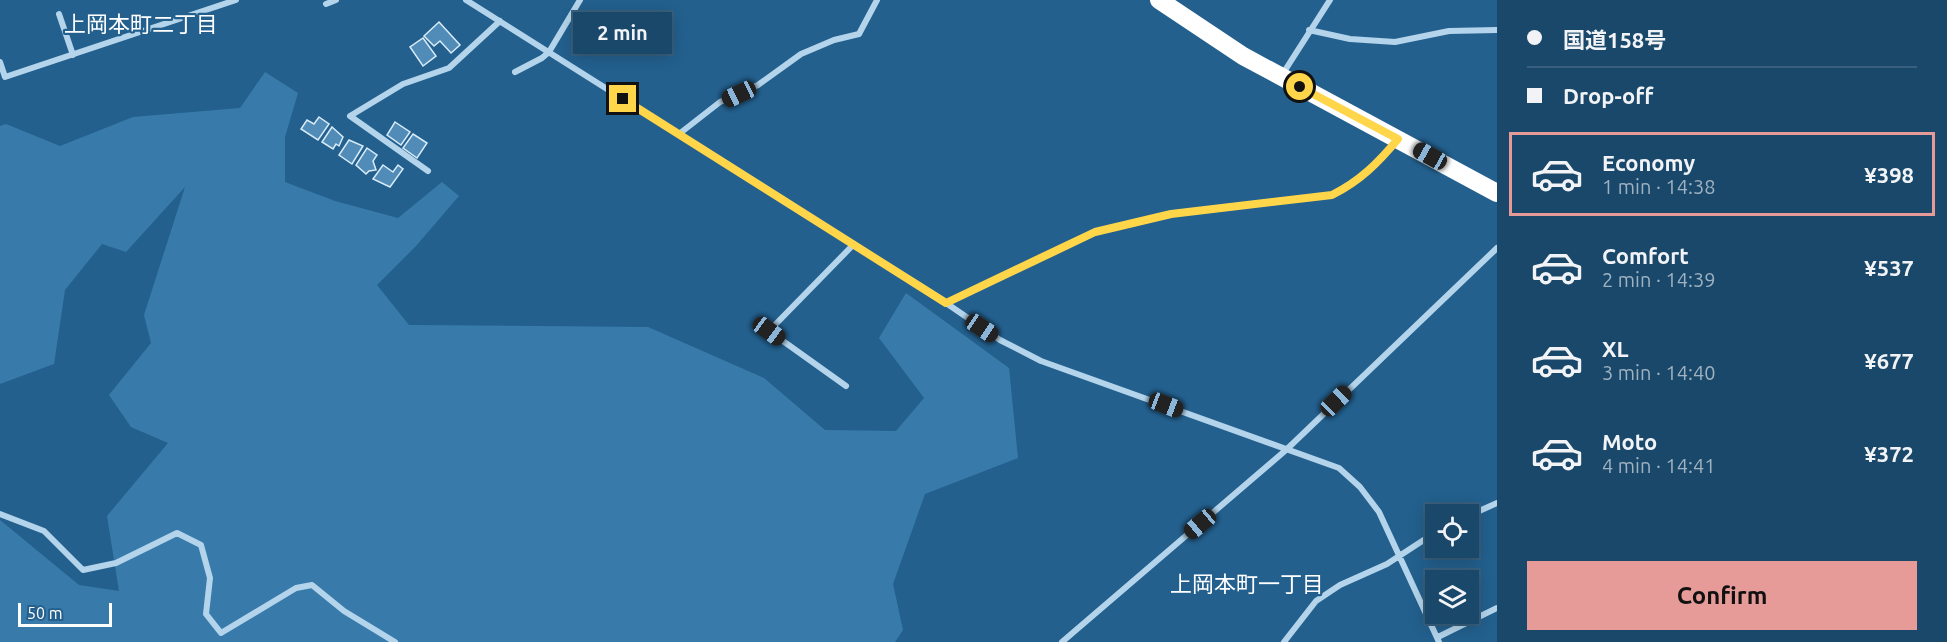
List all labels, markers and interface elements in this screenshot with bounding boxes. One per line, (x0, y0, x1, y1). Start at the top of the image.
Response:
district label: 上岡本町二丁目 (64, 11, 218, 36)
callout: 2 min (574, 12, 672, 54)
text: 2 min (597, 21, 648, 44)
text: 国道158号 (1563, 27, 1666, 52)
route start (1286, 73, 1313, 100)
car (719, 78, 759, 110)
text: Drop-off (1563, 83, 1653, 108)
route end (609, 85, 636, 112)
car (1410, 139, 1450, 173)
icon: car (1530, 147, 1584, 201)
text: Economy (1602, 150, 1695, 175)
text: ¥398 (1864, 162, 1914, 187)
text: 1 min · 14:38 (1602, 175, 1716, 198)
icon: car (1530, 240, 1584, 294)
text: Comfort (1602, 243, 1689, 268)
text: ¥537 (1864, 255, 1914, 280)
text: 2 min · 14:39 (1602, 268, 1716, 291)
car (962, 310, 1002, 346)
car (749, 313, 789, 349)
icon: car (1530, 333, 1584, 387)
text: XL (1602, 336, 1629, 361)
text: ¥677 (1864, 348, 1914, 373)
text: 3 min · 14:40 (1602, 361, 1716, 384)
car (1317, 382, 1355, 420)
car (1146, 390, 1186, 420)
icon: car (1530, 426, 1584, 480)
text: Moto (1602, 429, 1657, 454)
text: ¥372 (1864, 441, 1914, 466)
text: 4 min · 14:41 (1602, 454, 1716, 477)
map controls (1425, 504, 1479, 624)
button: locate (1425, 504, 1479, 558)
car (1180, 506, 1220, 542)
button: Confirm (1527, 561, 1917, 630)
button: layers (1425, 570, 1479, 624)
district label: 上岡本町一丁目 (1170, 571, 1324, 596)
scale bar (18, 600, 112, 628)
text: 50 m (27, 604, 63, 622)

